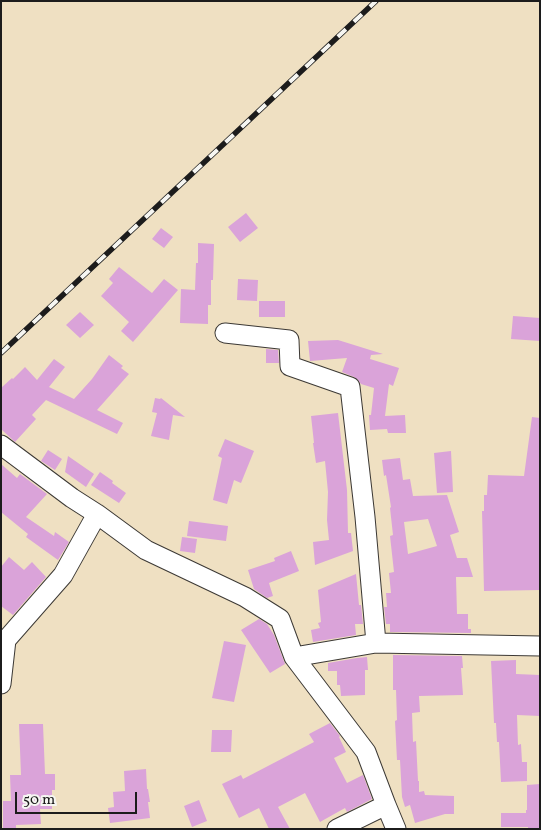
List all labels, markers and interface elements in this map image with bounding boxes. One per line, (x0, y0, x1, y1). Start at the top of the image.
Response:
scale bar (18, 782, 140, 814)
text: 50 m (23, 790, 55, 811)

